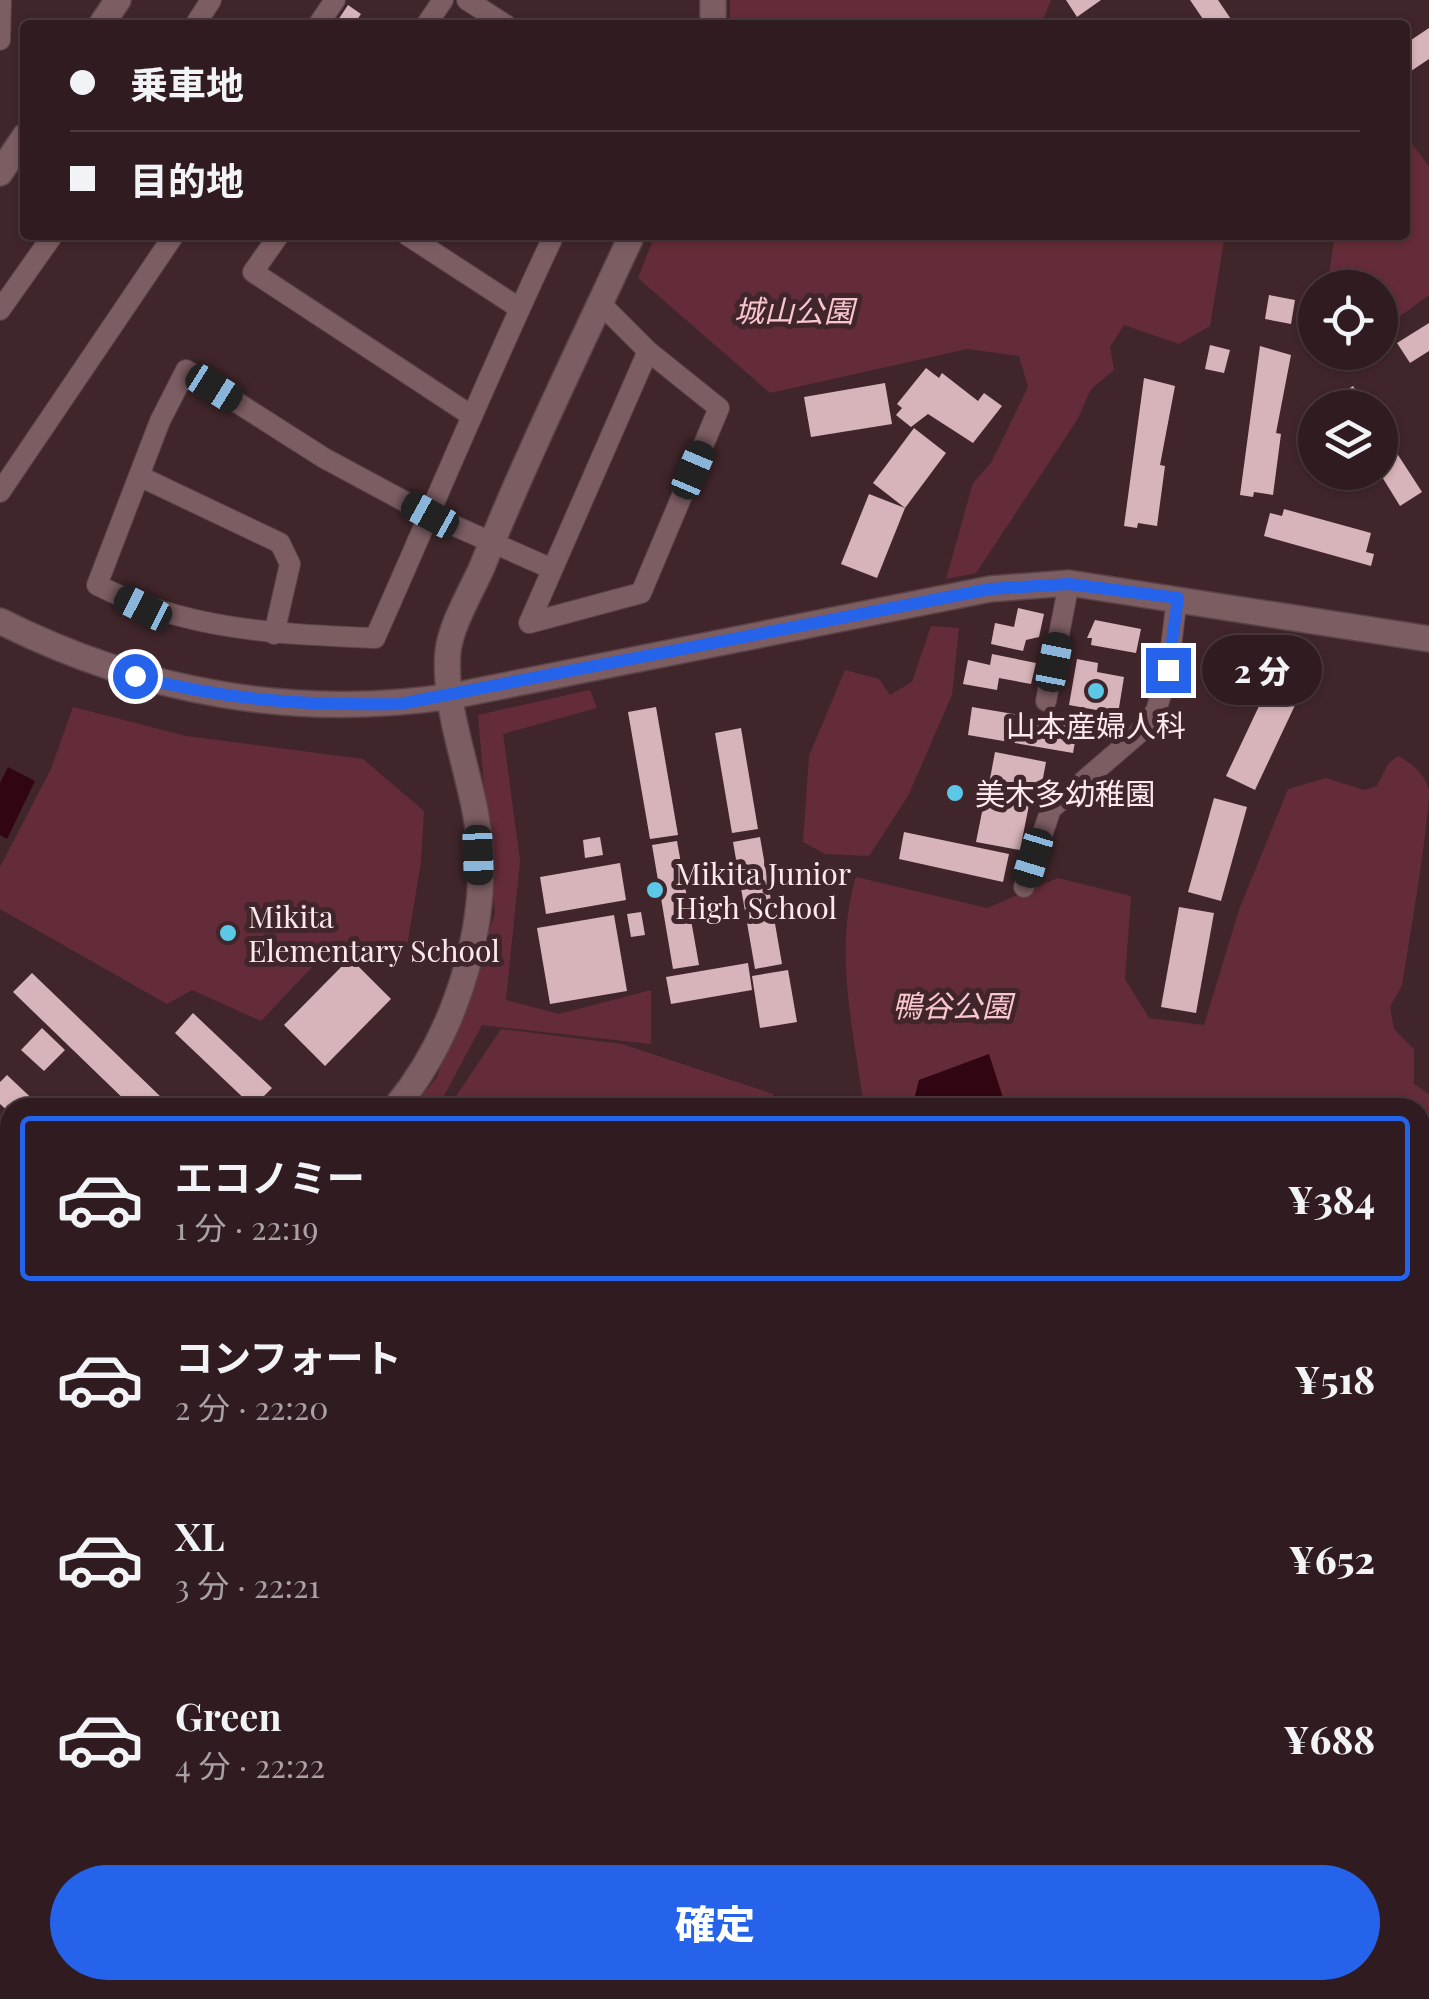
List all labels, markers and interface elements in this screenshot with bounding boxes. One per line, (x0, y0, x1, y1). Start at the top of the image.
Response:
text: 乗車地 (130, 58, 244, 109)
text: 目的地 (130, 154, 244, 205)
map controls (1298, 270, 1398, 490)
button: locate (1298, 270, 1398, 370)
park label: 城山公園 (734, 290, 858, 330)
car (181, 359, 247, 417)
button: layers (1298, 390, 1398, 490)
car (667, 437, 719, 503)
car (396, 487, 464, 543)
car (109, 581, 177, 635)
car (1034, 630, 1074, 694)
callout: 2 分 (1203, 635, 1323, 705)
route end (1146, 648, 1191, 693)
text: 2 分 (1234, 648, 1290, 691)
route start (113, 654, 158, 699)
marker: 山本産婦人科 (1085, 680, 1107, 702)
place label: 山本産婦人科 (1006, 705, 1186, 745)
place label: 美木多幼稚園 (975, 773, 1155, 813)
marker: 美木多幼稚園 (944, 782, 966, 804)
car (462, 824, 494, 886)
car (1010, 825, 1056, 891)
place label: Mikita Junior High School (675, 853, 851, 927)
marker: Mikita Junior High School (644, 879, 666, 901)
place label: Mikita Elementary School (248, 896, 500, 970)
marker: Mikita Elementary School (217, 922, 239, 944)
park label: 鴨谷公園 (892, 985, 1016, 1025)
text: エコノミー (175, 1151, 365, 1202)
icon: car (55, 1154, 145, 1244)
text: ¥384 (1288, 1173, 1375, 1224)
text: 1 分 · 22:19 (175, 1205, 319, 1248)
text: コンフォート (175, 1331, 402, 1382)
icon: car (55, 1334, 145, 1424)
text: ¥518 (1294, 1353, 1375, 1404)
text: 2 分 · 22:20 (175, 1385, 328, 1428)
text: XL (175, 1510, 224, 1561)
icon: car (55, 1514, 145, 1604)
text: ¥652 (1289, 1533, 1375, 1584)
text: 3 分 · 22:21 (175, 1563, 320, 1606)
text: Green (175, 1690, 282, 1741)
icon: car (55, 1694, 145, 1784)
text: ¥688 (1283, 1713, 1375, 1764)
text: 4 分 · 22:22 (175, 1743, 325, 1786)
button: 確定 (50, 1865, 1380, 1980)

